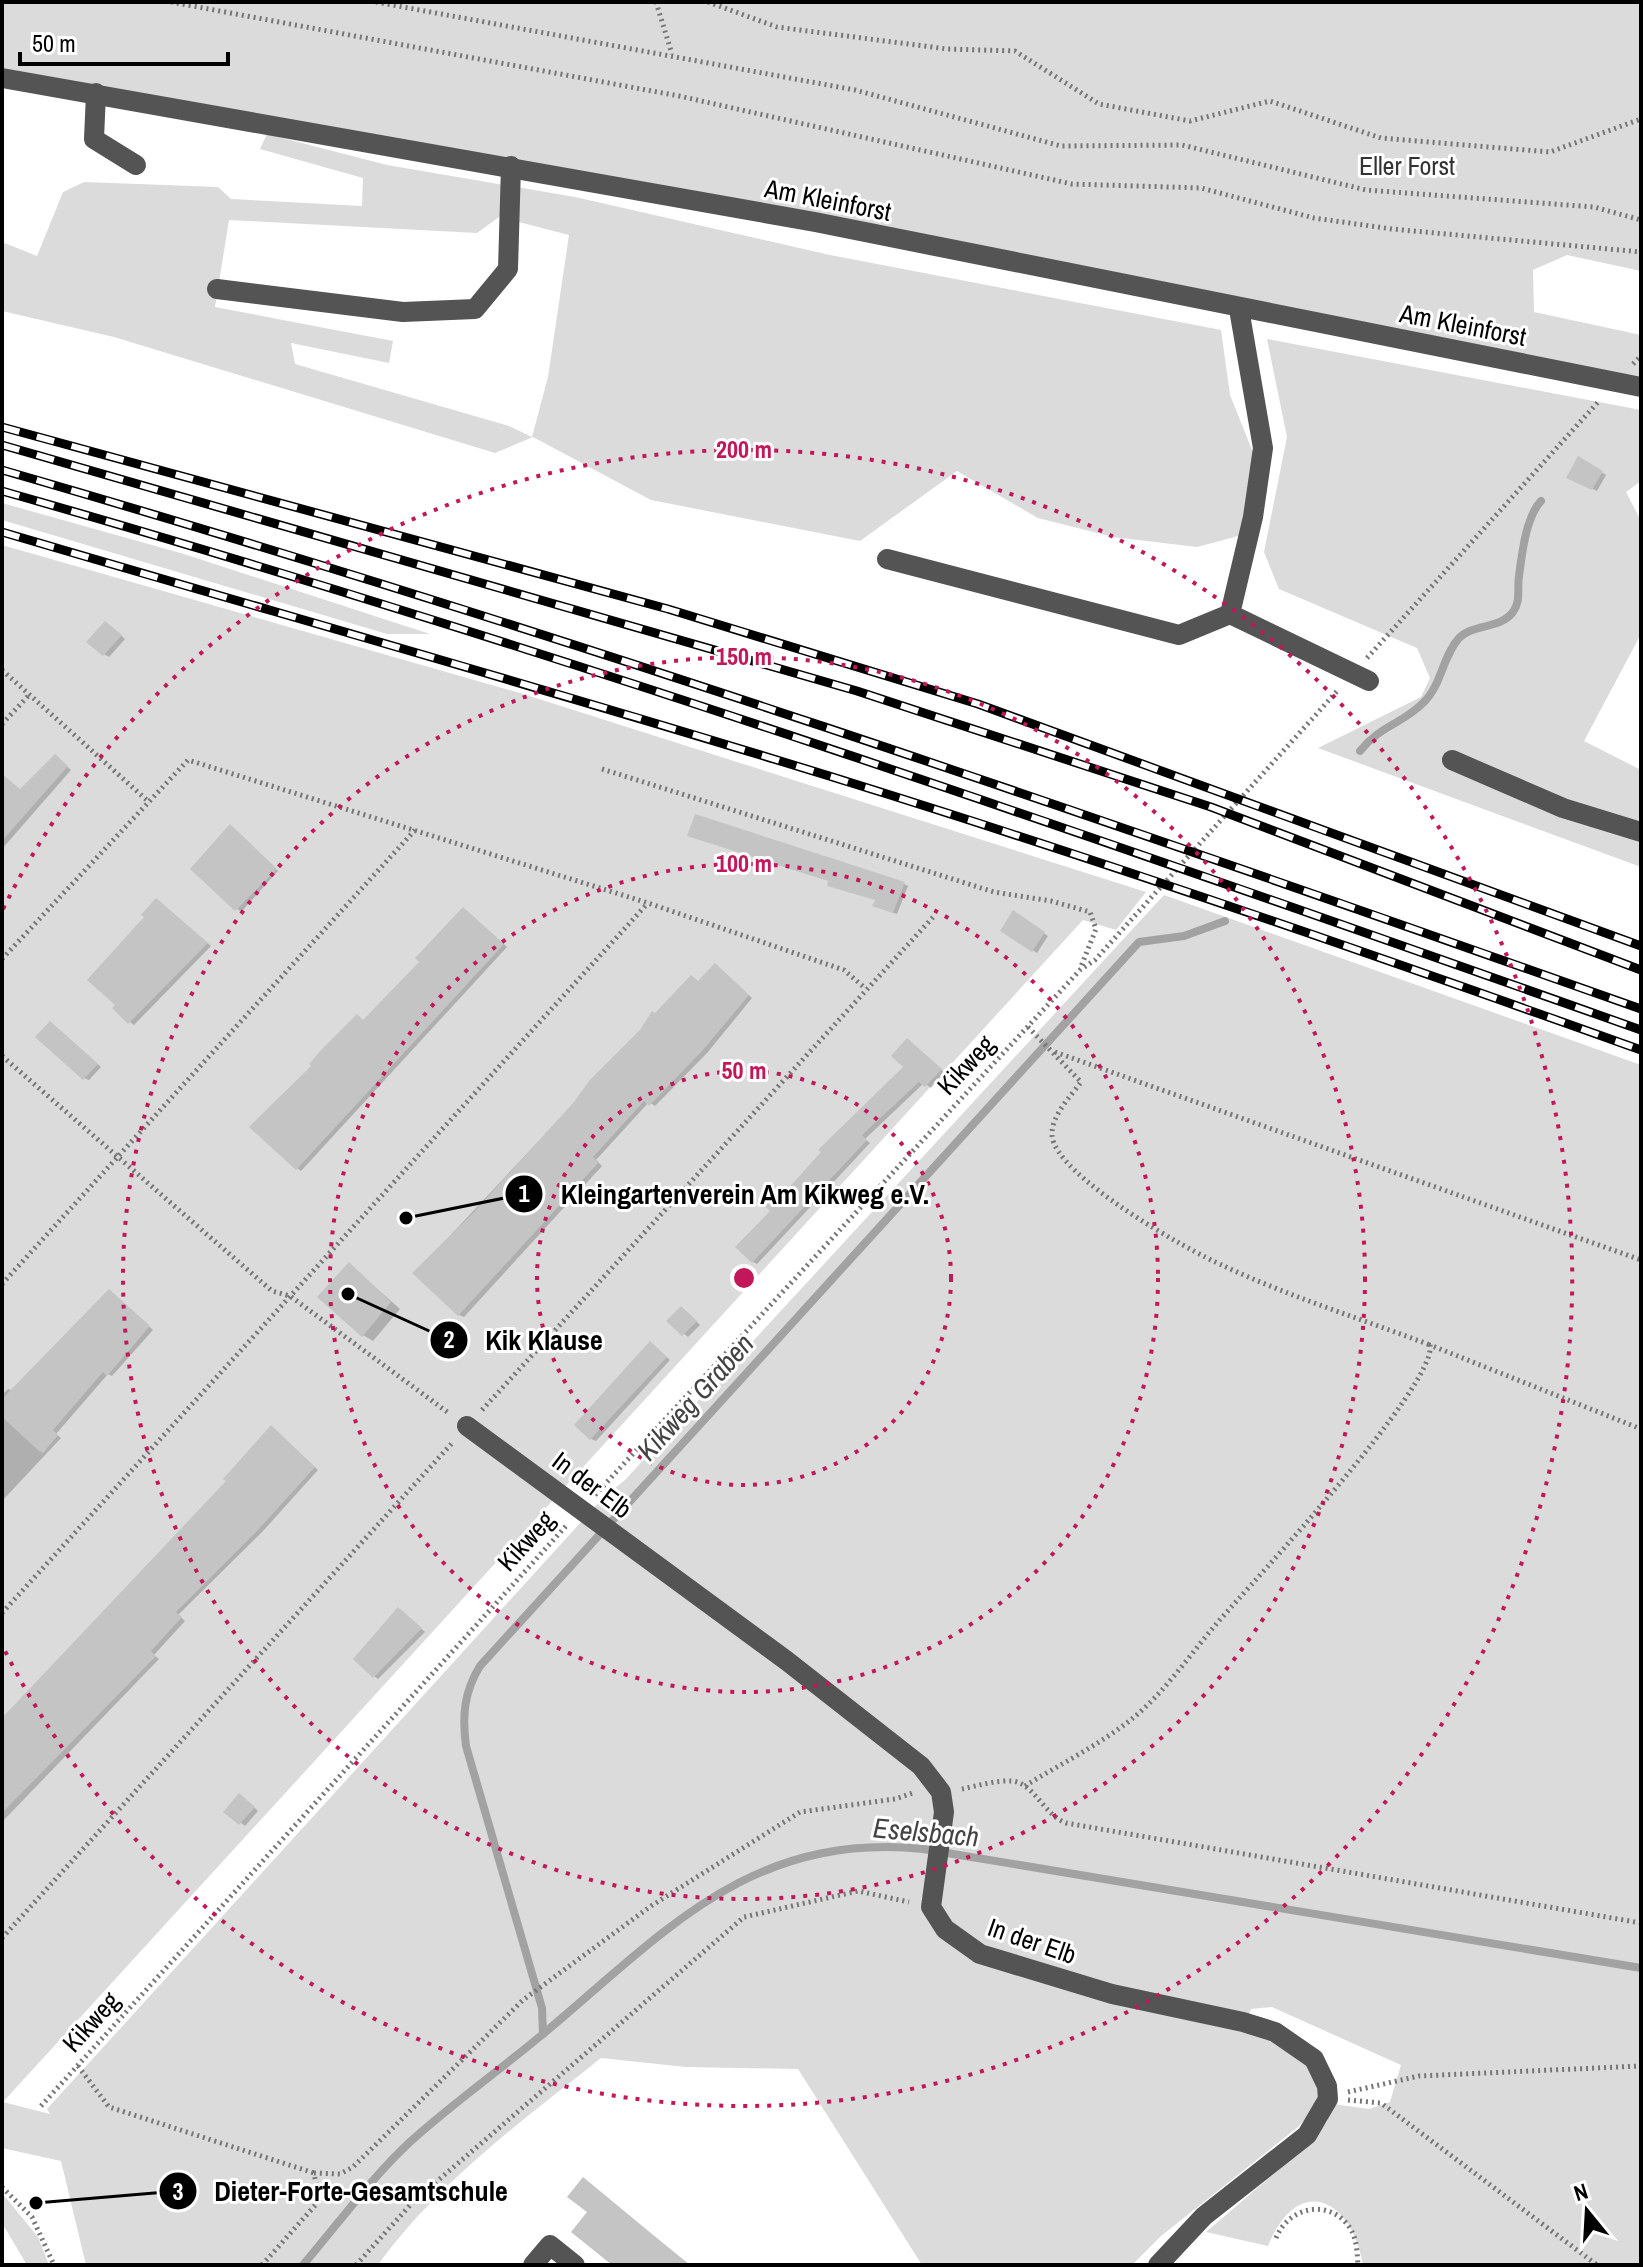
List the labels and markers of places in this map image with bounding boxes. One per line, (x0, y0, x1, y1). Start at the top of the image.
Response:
callout: Kleingartenverein Am Kikweg e.V. (504, 1168, 945, 1220)
centre of rings (730, 1264, 758, 1292)
callout: Kik Klause (429, 1314, 619, 1366)
callout: Dieter-Forte-Gesamtschule (158, 2165, 524, 2217)

